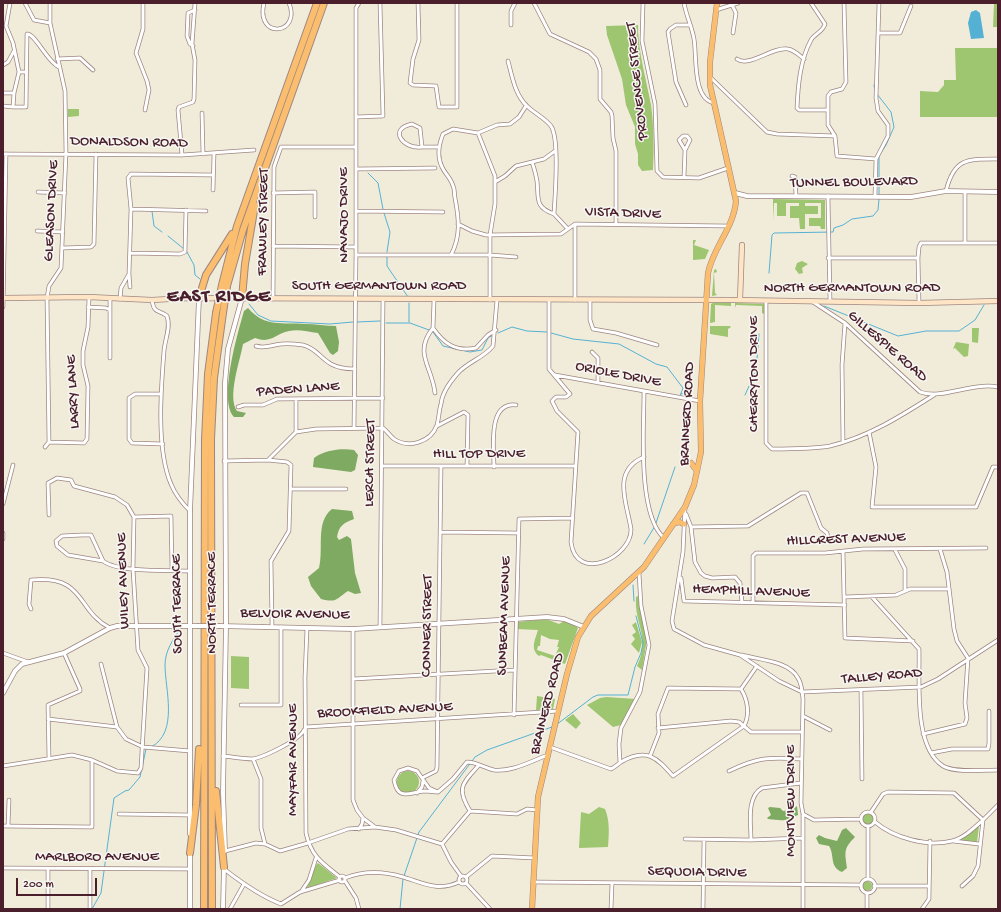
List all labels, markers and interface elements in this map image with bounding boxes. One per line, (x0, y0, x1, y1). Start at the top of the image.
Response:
street label: PROVENCE STREET (623, 21, 653, 141)
street label: DONALDSON ROAD (70, 133, 188, 153)
street label: GLEASON DRIVE (40, 160, 64, 262)
street label: NAVAJO DRIVE (336, 167, 354, 263)
street label: FRAWLEY STREET (254, 168, 274, 276)
street label: TUNNEL BOULEVARD (790, 173, 918, 193)
street label: VISTA DRIVE (585, 204, 661, 224)
street label: SOUTH GERMANTOWN ROAD (292, 278, 466, 296)
street label: NORTH GERMANTOWN ROAD (764, 280, 940, 298)
district label: EAST RIDGE (167, 287, 271, 309)
street label: GILLESPIE ROAD (843, 307, 931, 387)
street label: CHERRYTON DRIVE (746, 316, 764, 432)
street label: LARRY LANE (63, 355, 85, 429)
street label: ORIOLE DRIVE (574, 358, 662, 392)
street label: BRAINERD ROAD (676, 362, 700, 466)
street label: PADEN LANE (256, 378, 340, 402)
street label: LERCH STREET (361, 419, 381, 507)
street label: HILL TOP DRIVE (433, 446, 525, 464)
street label: HILLCREST AVENUE (786, 529, 906, 551)
street label: WILEY AVENUE (113, 533, 135, 629)
street label: NORTH TERRACE (204, 552, 222, 654)
street label: SOUTH TERRACE (168, 554, 188, 654)
street label: SUNBEAM AVENUE (494, 556, 516, 676)
street label: CONNER STREET (418, 575, 438, 677)
street label: HEMPHILL AVENUE (692, 581, 810, 603)
street label: BELVOIR AVENUE (240, 605, 350, 625)
street label: BRAINERD ROAD (527, 651, 569, 757)
street label: TALLEY ROAD (841, 665, 923, 689)
street label: BROOKFIELD AVENUE (317, 698, 453, 724)
street label: MAYFAIR AVENUE (285, 704, 303, 816)
street label: MONTVIEW DRIVE (783, 745, 801, 857)
street label: MARLBORO AVENUE (35, 849, 159, 867)
street label: SEQUOIA DRIVE (647, 863, 747, 883)
scale bar (18, 870, 99, 896)
text: 200 m (23, 878, 54, 892)

